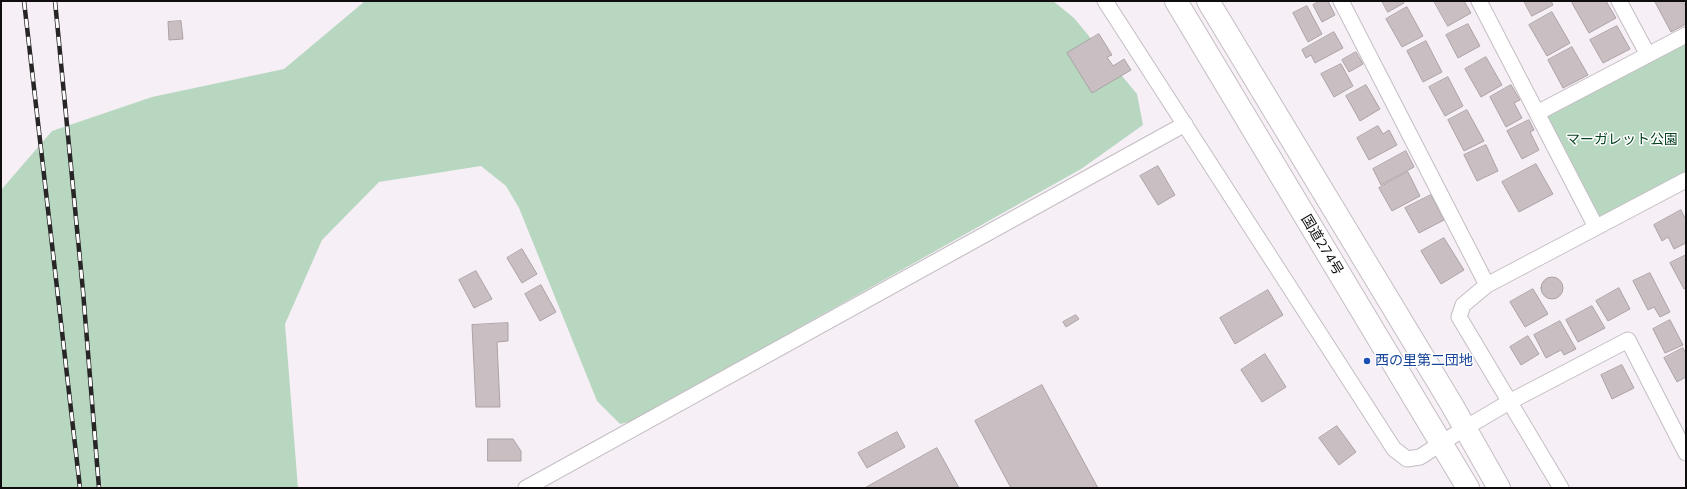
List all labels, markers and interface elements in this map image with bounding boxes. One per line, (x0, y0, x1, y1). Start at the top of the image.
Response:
park label: マーガレット公園 (1566, 132, 1678, 148)
street label: 国道274号 (1297, 212, 1347, 278)
place label: 西の里第二団地 (1375, 353, 1473, 369)
marker: 西の里第二団地 (1362, 356, 1372, 366)

